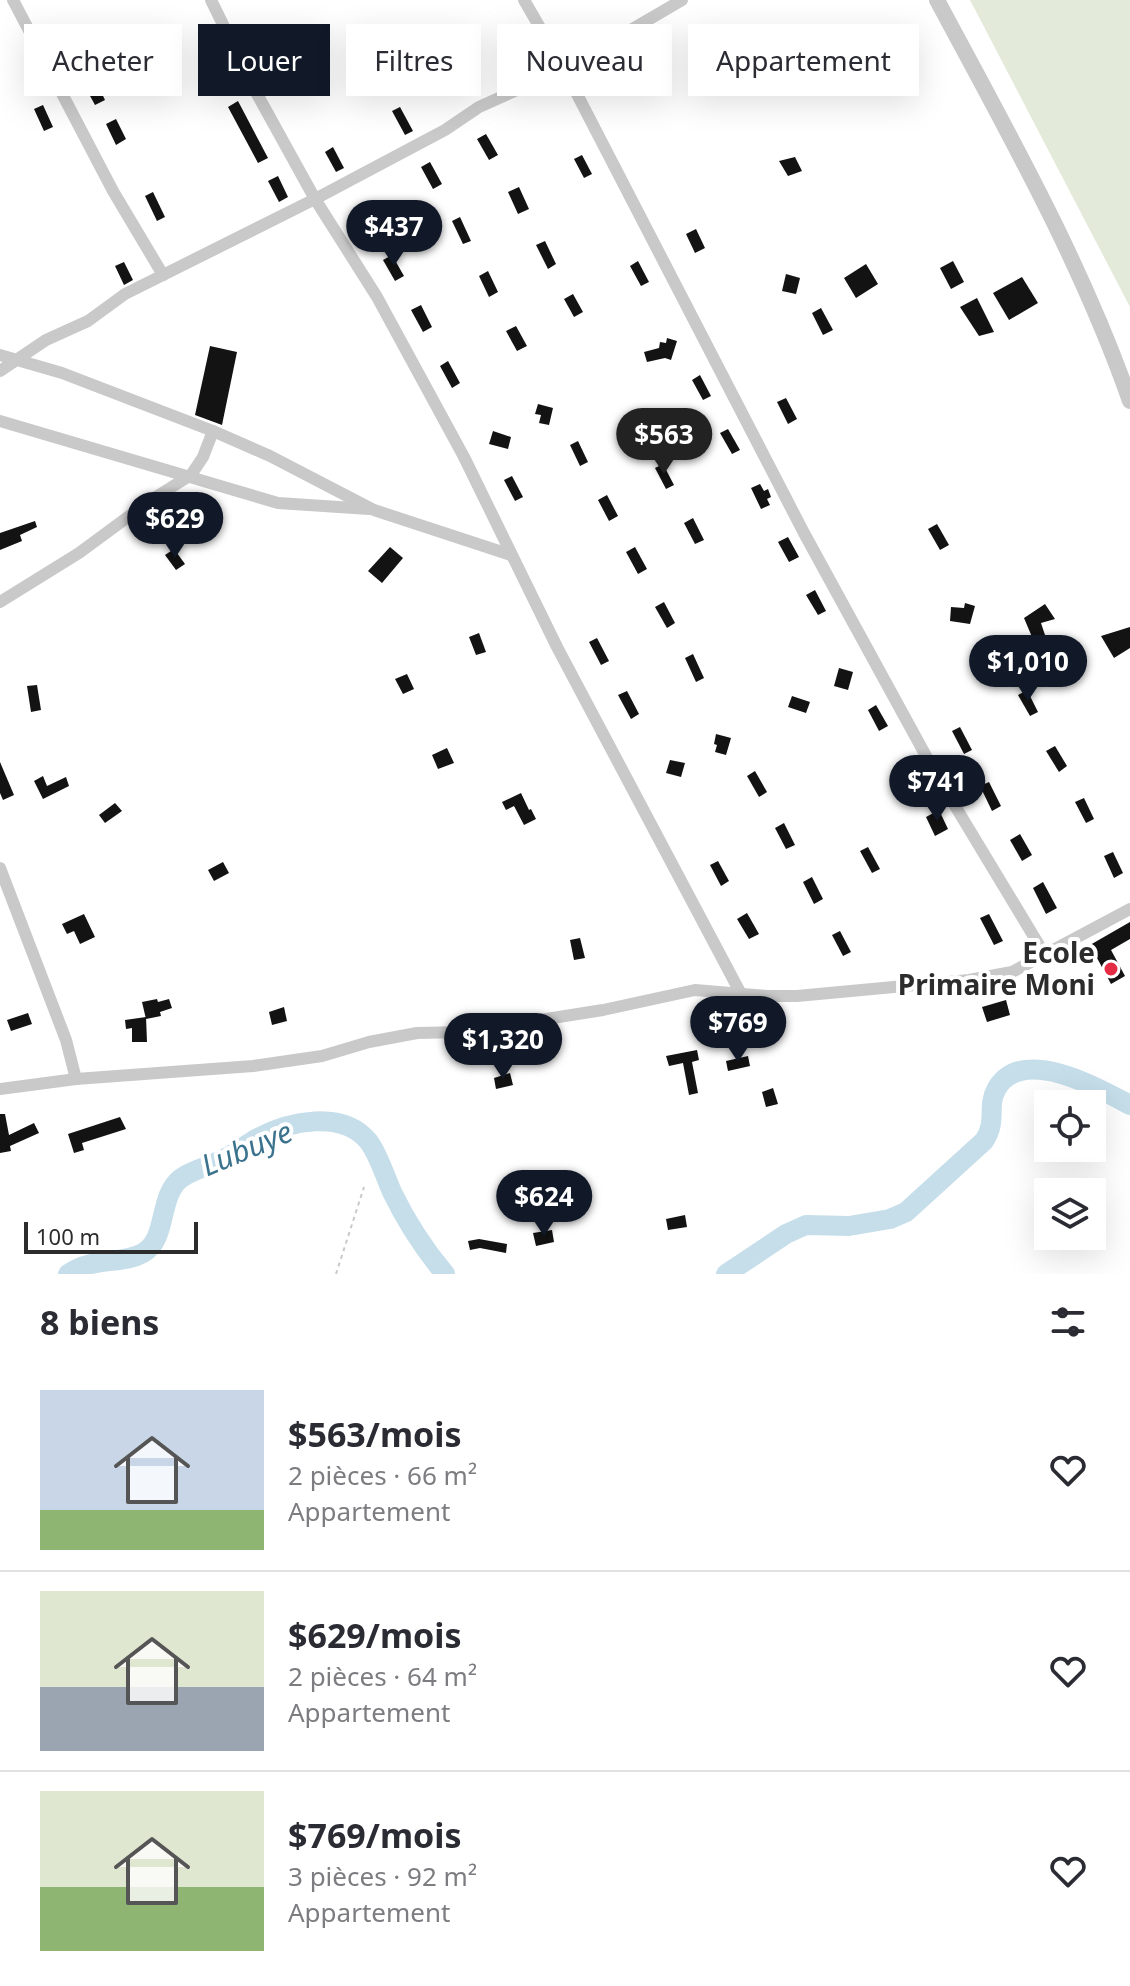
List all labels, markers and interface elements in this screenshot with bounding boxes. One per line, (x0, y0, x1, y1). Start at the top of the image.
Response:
chip: Acheter (24, 24, 182, 96)
chip: Louer (198, 24, 330, 96)
chip: Filtres (346, 24, 481, 96)
chip: Nouveau (497, 24, 672, 96)
chip: Appartement (688, 24, 919, 96)
pin: $437 (347, 200, 441, 268)
text: $437 (364, 208, 424, 244)
pin: $563 (617, 408, 711, 476)
text: $563 (634, 416, 694, 452)
pin: $629 (128, 492, 222, 560)
text: $629 (145, 500, 205, 536)
pin: $1,010 (963, 635, 1093, 703)
text: $1,010 (987, 643, 1069, 679)
pin: $741 (890, 755, 984, 823)
text: $741 (907, 763, 967, 799)
place label: Ecole Primaire Moni (898, 933, 1095, 1003)
marker: Ecole Primaire Moni (1102, 960, 1120, 978)
pin: $769 (691, 996, 785, 1064)
text: $769 (708, 1004, 768, 1040)
pin: $1,320 (438, 1013, 568, 1081)
text: $1,320 (462, 1021, 544, 1057)
map controls (1034, 1090, 1106, 1250)
button: locate (1034, 1090, 1106, 1162)
water label: Lubuye (194, 1110, 298, 1185)
pin: $624 (497, 1170, 591, 1238)
text: $624 (514, 1178, 574, 1214)
button: layers (1034, 1178, 1106, 1250)
scale bar (24, 1218, 198, 1254)
text: 100 m (36, 1221, 100, 1251)
text: 8 biens (40, 1299, 159, 1345)
icon: filters (1046, 1300, 1090, 1344)
text: $563/mois (288, 1411, 462, 1457)
icon: home (104, 1422, 200, 1518)
icon: heart (1046, 1448, 1090, 1492)
text: 2 pièces · 66 m² (288, 1457, 477, 1493)
text: Appartement (288, 1493, 450, 1529)
text: $629/mois (288, 1612, 462, 1658)
icon: home (104, 1623, 200, 1719)
icon: heart (1046, 1649, 1090, 1693)
text: 2 pièces · 64 m² (288, 1658, 477, 1694)
text: Appartement (288, 1694, 450, 1730)
text: $769/mois (288, 1812, 462, 1858)
icon: home (104, 1823, 200, 1919)
icon: heart (1046, 1849, 1090, 1893)
text: 3 pièces · 92 m² (288, 1858, 477, 1894)
text: Appartement (288, 1894, 450, 1930)

